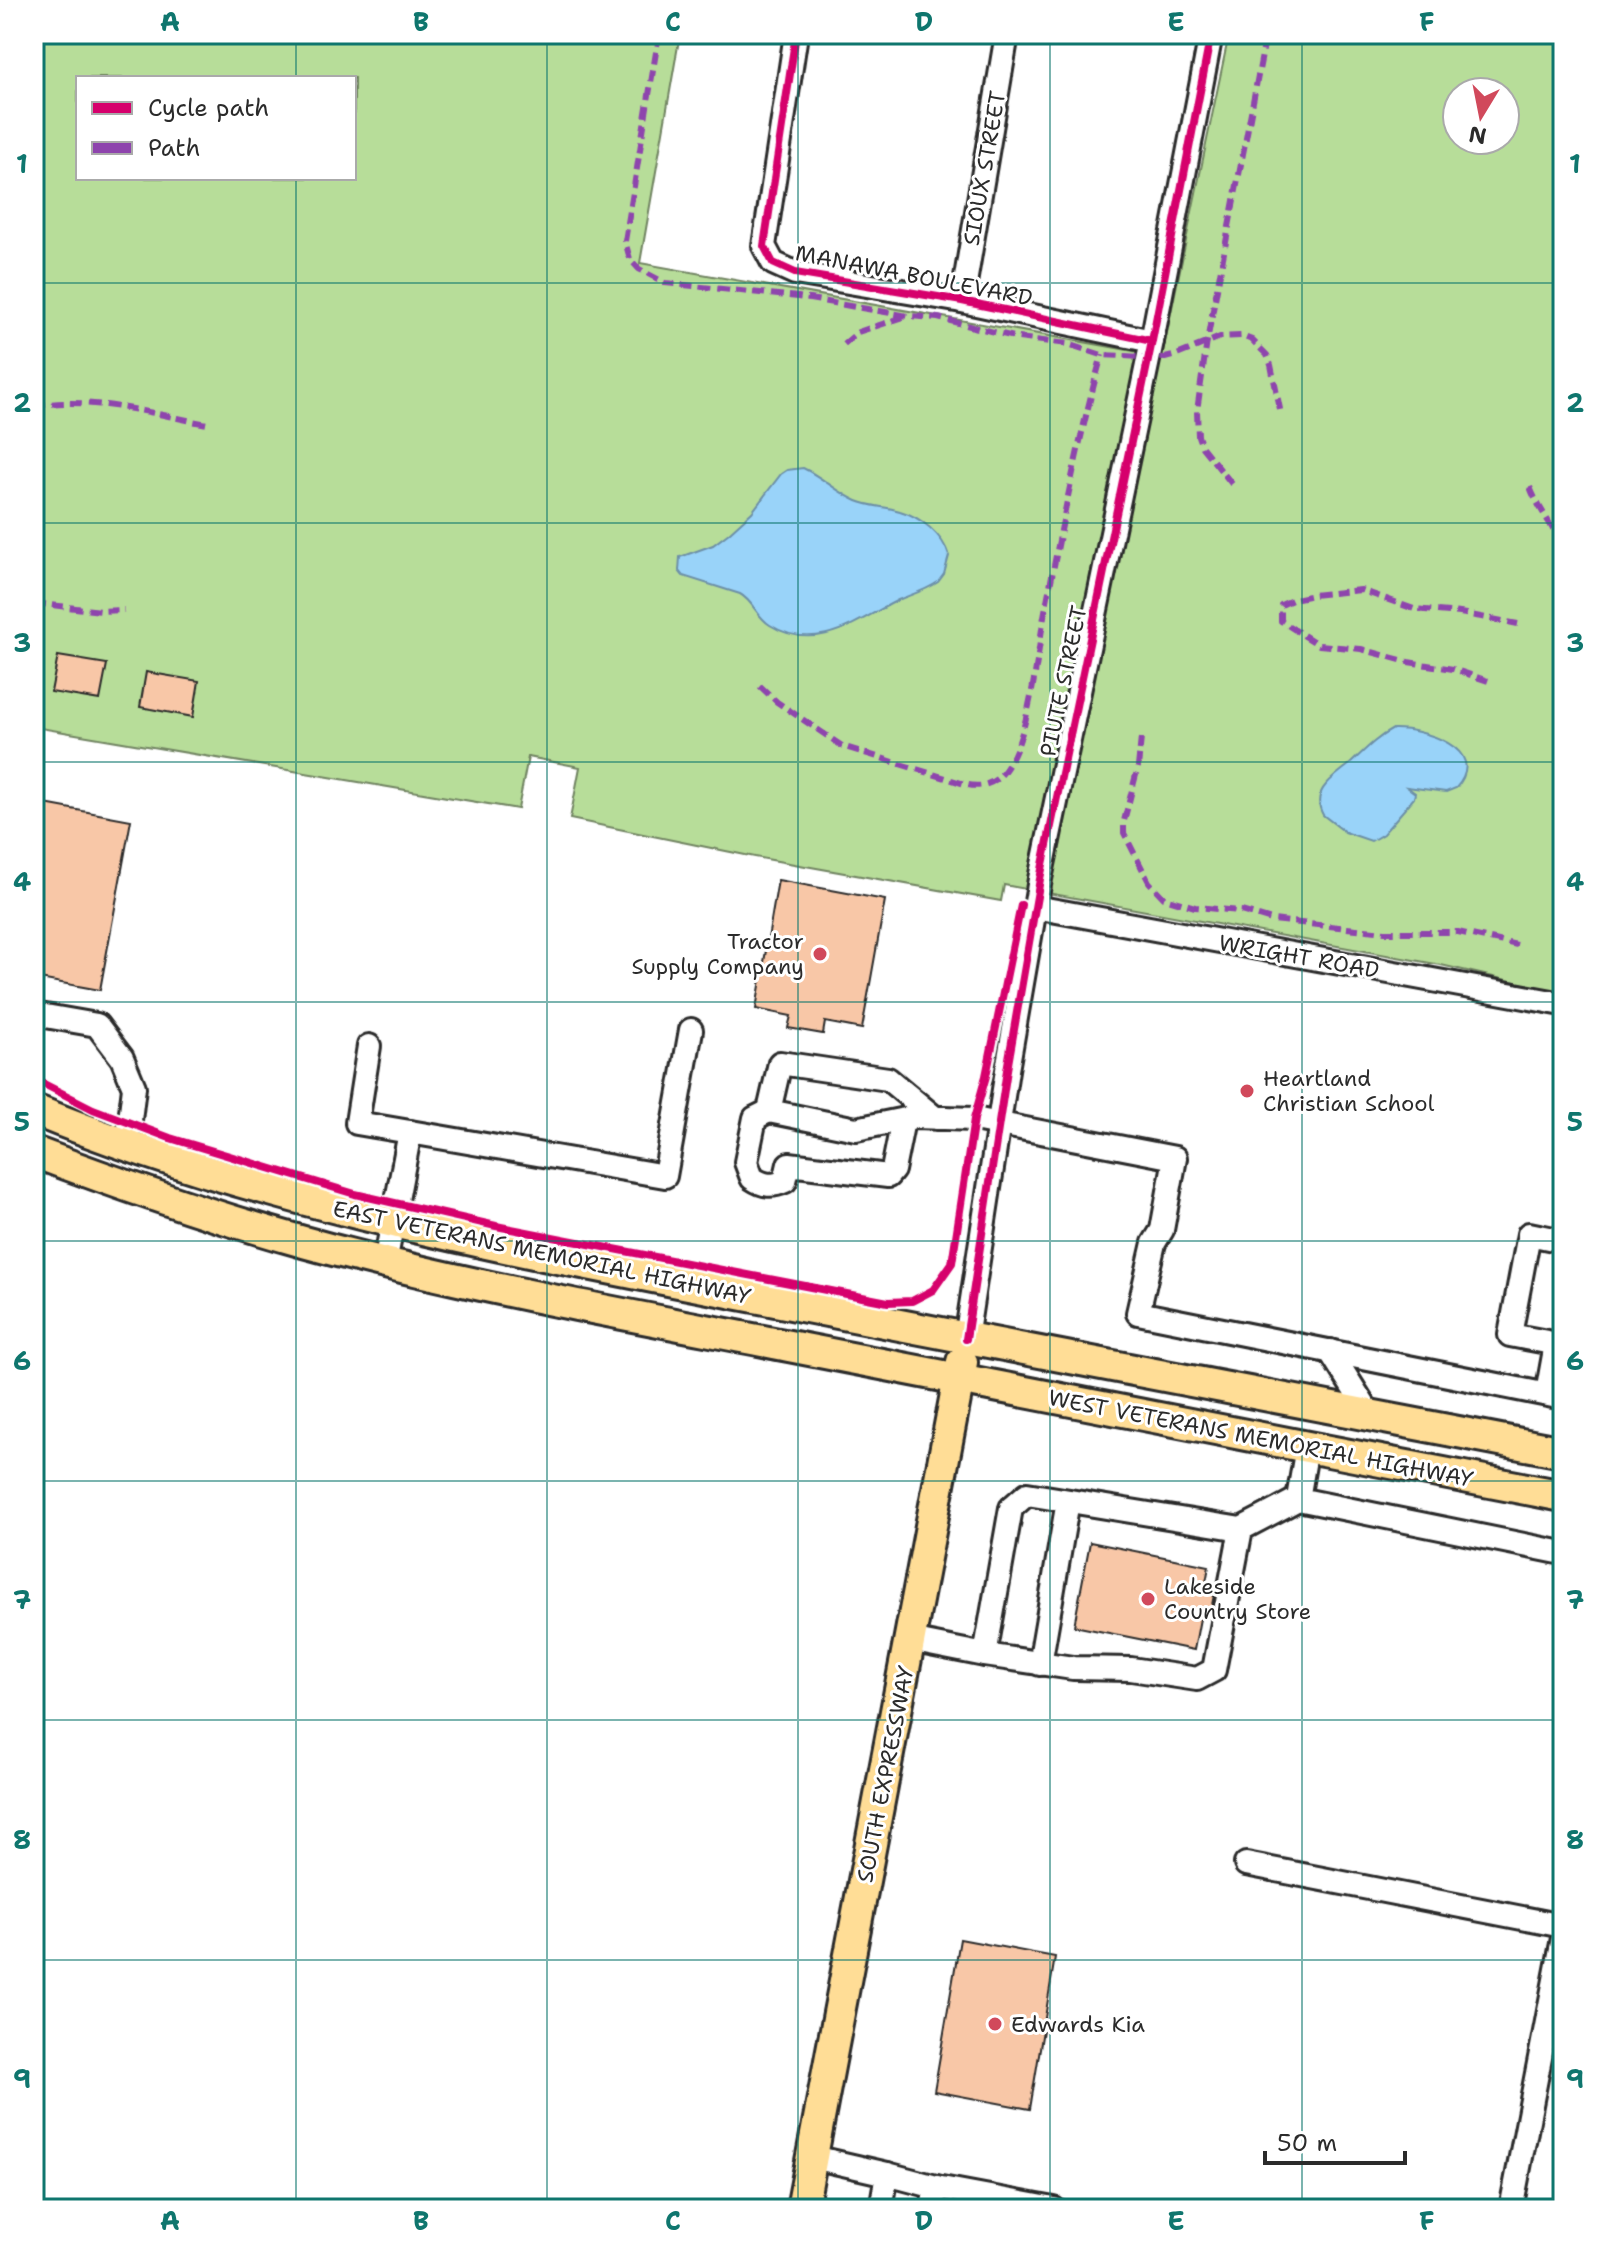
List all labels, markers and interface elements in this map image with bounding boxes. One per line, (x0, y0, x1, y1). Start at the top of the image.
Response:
text: A (160, 4, 180, 39)
text: B (413, 4, 429, 39)
text: C (665, 4, 681, 39)
text: D (915, 4, 933, 39)
text: E (1167, 4, 1185, 39)
text: F (1419, 4, 1435, 39)
legend (76, 76, 356, 180)
north arrow (1441, 76, 1521, 156)
street label: SIOUX STREET (957, 88, 1012, 248)
text: Cycle path (148, 92, 269, 124)
text: N (1467, 119, 1489, 151)
text: Path (148, 132, 200, 164)
text: 1 (16, 146, 28, 181)
text: 1 (1569, 146, 1581, 181)
street label: MANAWA BOULEVARD (793, 238, 1035, 313)
text: 2 (13, 385, 31, 420)
text: 2 (1566, 385, 1584, 420)
street label: PIUTE STREET (1033, 603, 1094, 759)
text: 3 (13, 625, 31, 660)
text: 3 (1566, 625, 1584, 660)
text: 4 (13, 864, 31, 899)
text: 4 (1566, 864, 1584, 899)
place label: Tractor Supply Company (631, 927, 804, 981)
street label: WRIGHT ROAD (1217, 928, 1381, 985)
marker: Tractor Supply Company (811, 945, 829, 963)
place label: Heartland Christian School (1263, 1064, 1435, 1118)
marker: Heartland Christian School (1238, 1082, 1256, 1100)
text: 5 (14, 1104, 30, 1139)
text: 5 (1567, 1104, 1583, 1139)
street label: EAST VETERANS MEMORIAL HIGHWAY (330, 1194, 754, 1311)
text: 6 (13, 1343, 31, 1378)
text: 6 (1566, 1343, 1584, 1378)
street label: WEST VETERANS MEMORIAL HIGHWAY (1046, 1383, 1476, 1494)
place label: Lakeside Country Store (1164, 1572, 1311, 1626)
text: 7 (13, 1582, 31, 1617)
text: 7 (1566, 1582, 1584, 1617)
marker: Lakeside Country Store (1139, 1590, 1157, 1608)
street label: SOUTH EXPRESSWAY (850, 1663, 921, 1885)
text: 8 (13, 1822, 31, 1857)
text: 8 (1566, 1822, 1584, 1857)
place label: Edwards Kia (1011, 2010, 1145, 2039)
marker: Edwards Kia (986, 2015, 1004, 2033)
text: 9 (13, 2061, 31, 2096)
text: 9 (1566, 2061, 1584, 2096)
scale bar (1265, 2115, 1405, 2165)
text: 50 m (1277, 2127, 1337, 2159)
text: A (160, 2203, 180, 2238)
text: B (413, 2203, 429, 2238)
text: C (665, 2203, 681, 2238)
text: D (915, 2203, 933, 2238)
text: E (1167, 2203, 1185, 2238)
text: F (1419, 2203, 1435, 2238)

